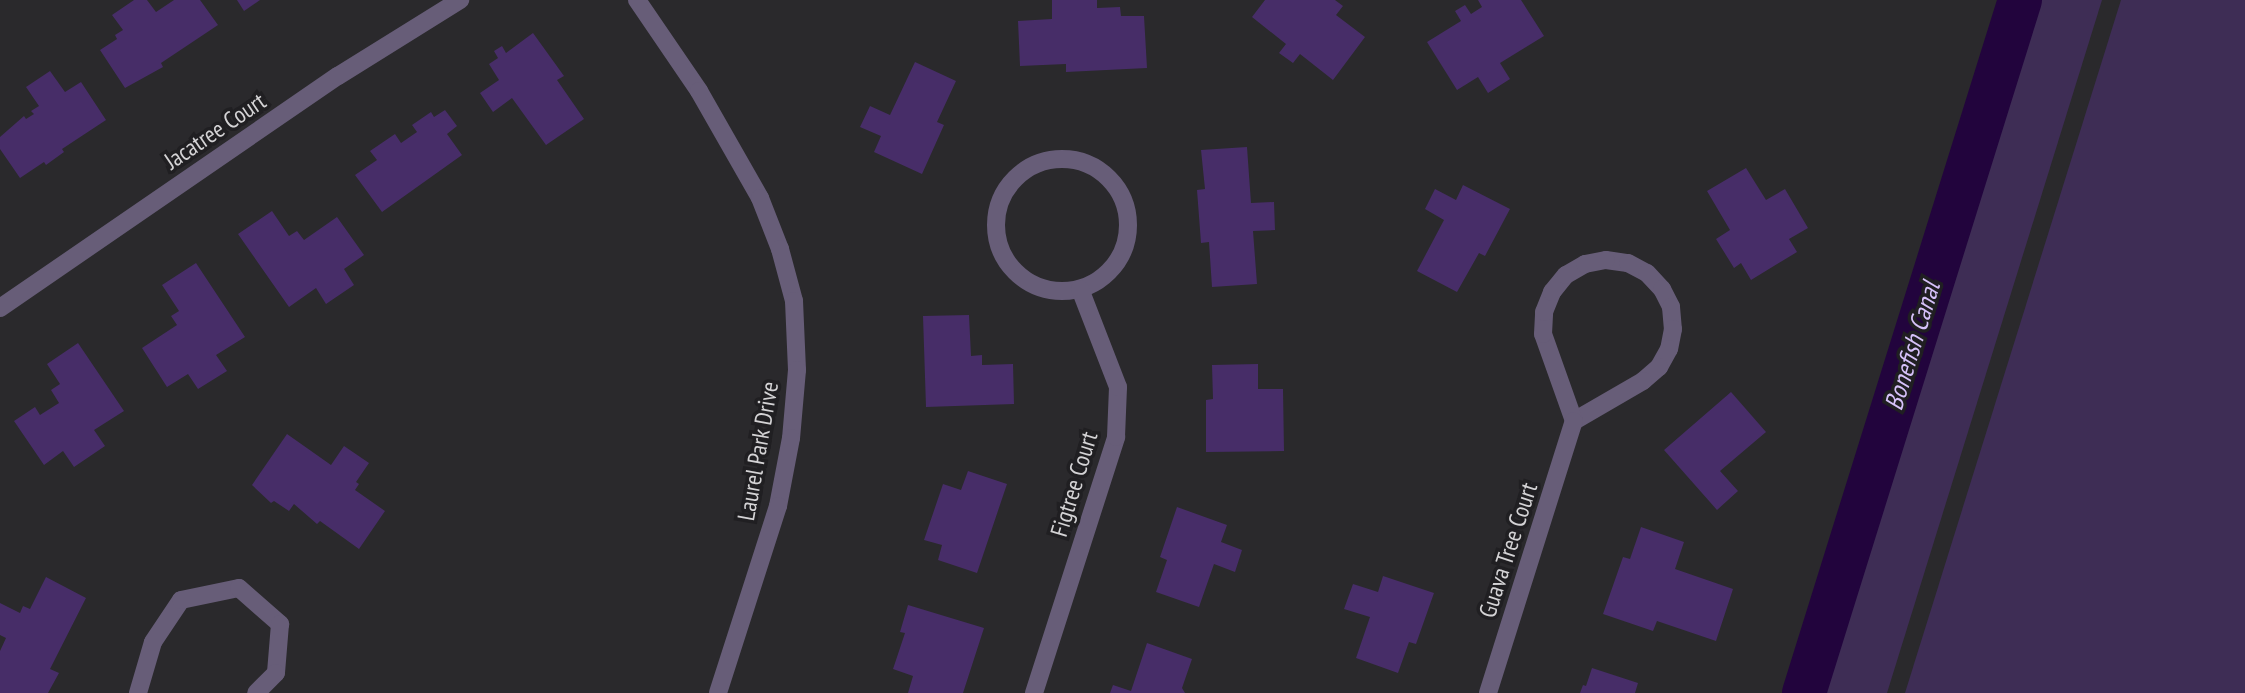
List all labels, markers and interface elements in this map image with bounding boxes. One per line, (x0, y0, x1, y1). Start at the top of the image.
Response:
street label: Jacatree Court (159, 87, 271, 175)
water label: Bonefish Canal (1878, 278, 1946, 414)
street label: Laurel Park Drive (732, 379, 784, 523)
street label: Figtree Court (1044, 428, 1104, 540)
street label: Guava Tree Court (1473, 479, 1543, 621)

